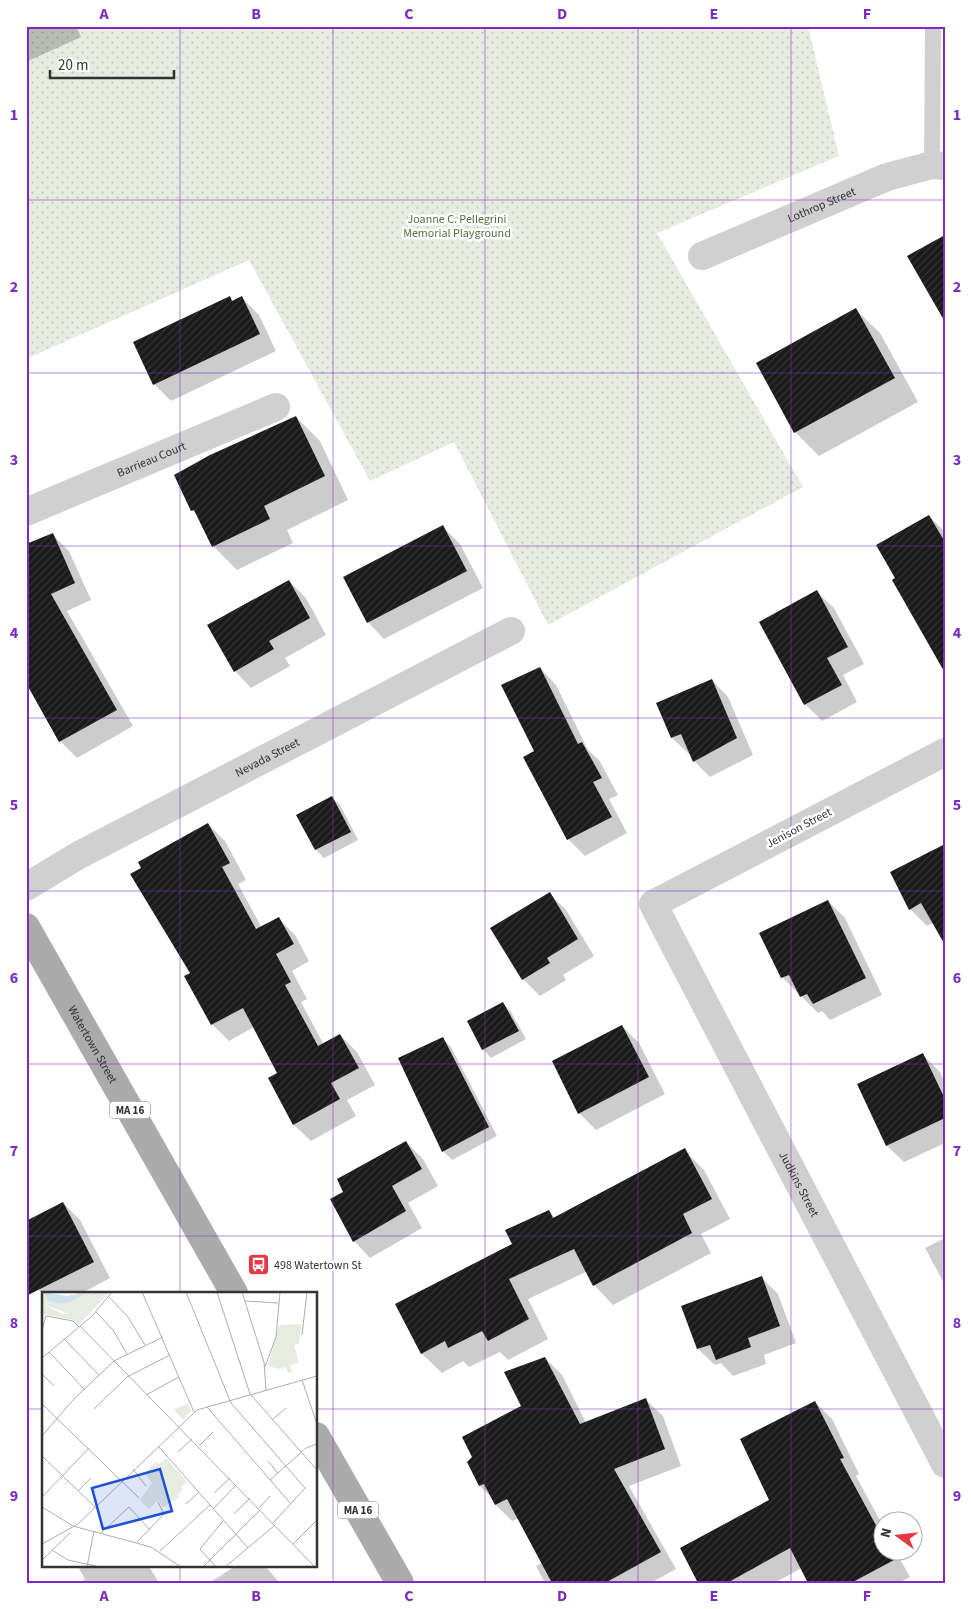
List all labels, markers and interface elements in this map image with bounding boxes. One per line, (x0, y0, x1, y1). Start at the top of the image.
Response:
text: A (98, 3, 109, 25)
text: B (251, 3, 261, 25)
text: C (404, 3, 414, 25)
text: D (557, 3, 567, 25)
text: E (710, 3, 718, 25)
text: F (863, 3, 871, 25)
scale bar (50, 48, 174, 80)
text: 20 m (58, 55, 88, 76)
text: 1 (10, 104, 18, 126)
text: 1 (953, 104, 961, 126)
street label: Lothrop Street (785, 183, 858, 227)
park label: Joanne C. Pellegrini Memorial Playground (403, 211, 511, 242)
text: 2 (10, 276, 18, 298)
text: 2 (953, 276, 961, 298)
street label: Barrieau Court (114, 437, 188, 481)
text: 3 (10, 449, 18, 471)
text: 3 (953, 449, 961, 471)
text: 4 (10, 622, 19, 644)
text: 4 (953, 622, 962, 644)
street label: Nevada Street (232, 734, 302, 781)
text: 5 (10, 794, 18, 816)
text: 5 (953, 794, 961, 816)
street label: Jenison Street (763, 804, 835, 852)
text: 6 (10, 967, 18, 989)
text: 6 (953, 967, 961, 989)
street label: Watertown Street (64, 1002, 122, 1087)
road number: MA 16 (110, 1102, 150, 1118)
text: 7 (10, 1140, 18, 1162)
text: 7 (953, 1140, 961, 1162)
street label: Judkins Street (775, 1148, 823, 1220)
bus stop icon: 498 Watertown St (246, 1253, 270, 1277)
place label: 498 Watertown St (274, 1257, 362, 1274)
inset map (42, 1292, 318, 1566)
text: 8 (10, 1312, 18, 1334)
text: 8 (953, 1312, 961, 1334)
text: 9 (10, 1485, 18, 1507)
text: 9 (953, 1485, 961, 1507)
road number: MA 16 (338, 1502, 378, 1518)
north arrow (874, 1512, 924, 1562)
text: N (876, 1526, 897, 1540)
text: A (98, 1585, 109, 1607)
text: B (251, 1585, 261, 1607)
text: C (404, 1585, 414, 1607)
text: D (557, 1585, 567, 1607)
text: E (710, 1585, 718, 1607)
text: F (863, 1585, 871, 1607)

